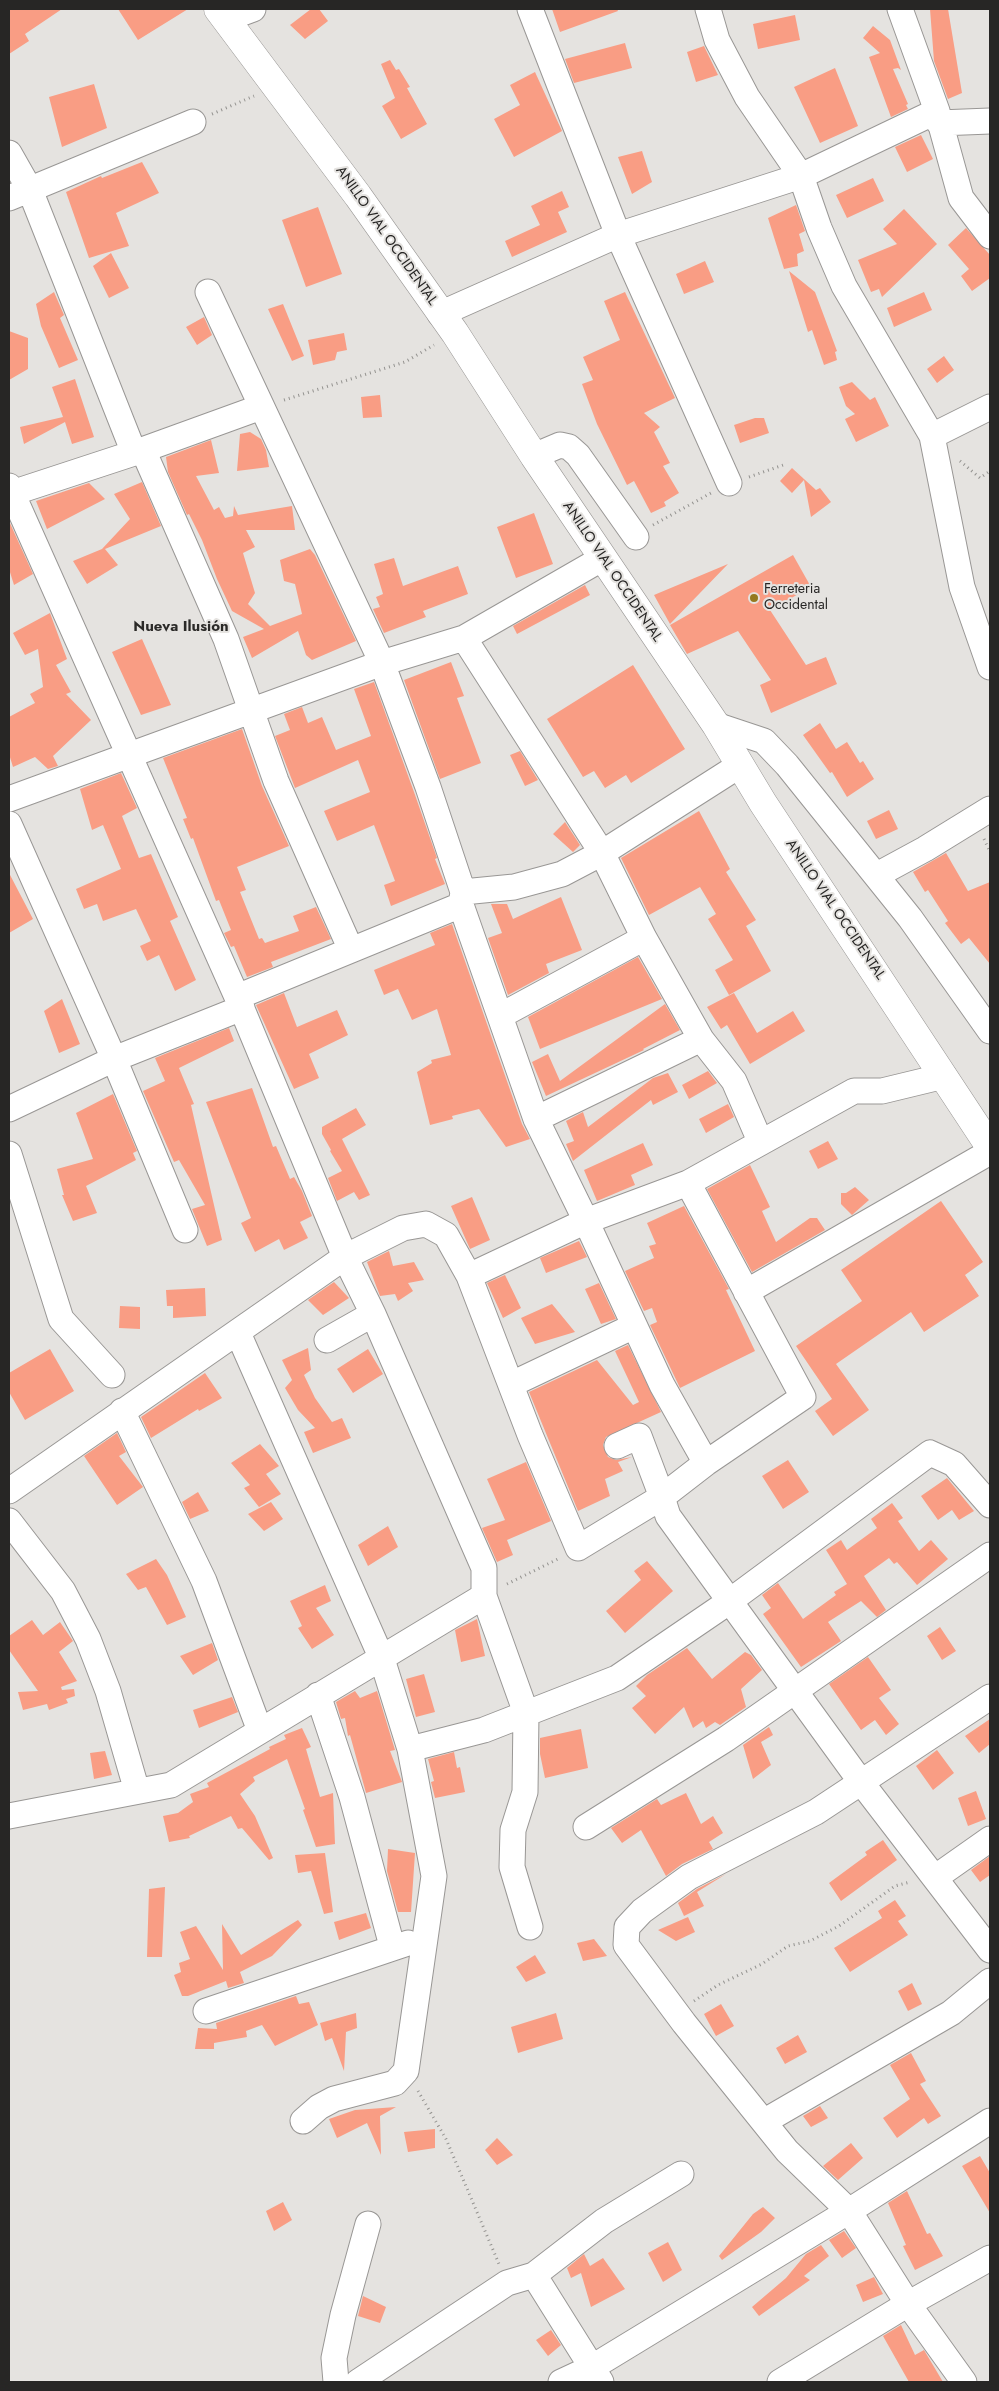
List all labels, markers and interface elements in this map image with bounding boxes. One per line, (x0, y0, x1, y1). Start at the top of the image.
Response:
street label: ANILLO VIAL OCCIDENTAL (332, 163, 440, 309)
street label: ANILLO VIAL OCCIDENTAL (559, 499, 665, 645)
place label: Ferreteria Occidental (764, 582, 828, 614)
marker: Ferreteria Occidental (748, 592, 760, 604)
district label: Nueva Ilusión (133, 618, 229, 636)
street label: ANILLO VIAL OCCIDENTAL (782, 837, 888, 983)

